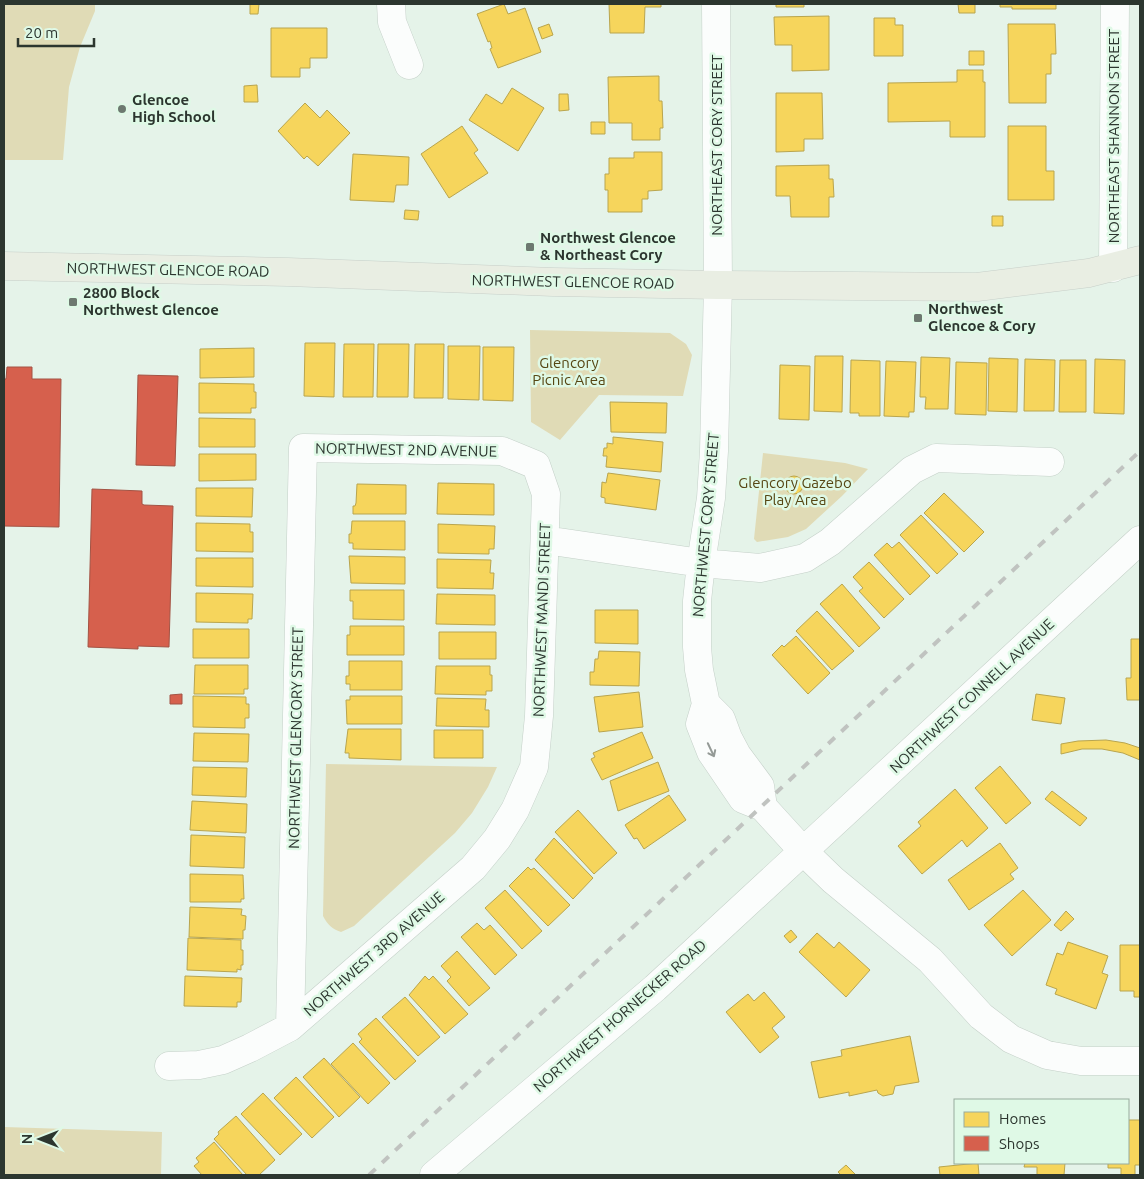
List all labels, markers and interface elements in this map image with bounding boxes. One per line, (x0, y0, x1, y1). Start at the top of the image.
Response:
scale bar (18, 15, 94, 47)
text: 20 m (25, 24, 58, 41)
street label: NORTHEAST SHANNON STREET (1105, 28, 1122, 243)
street label: NORTHEAST CORY STREET (708, 54, 725, 236)
place label: Glencoe High School (132, 91, 216, 125)
marker: Glencoe High School (116, 103, 128, 115)
place label: Northwest Glencoe & Northeast Cory (540, 229, 676, 263)
marker: Northwest Glencoe & Northeast Cory (524, 241, 536, 253)
street label: NORTHWEST GLENCOE ROAD (66, 259, 270, 280)
street label: NORTHWEST GLENCOE ROAD (471, 271, 675, 292)
place label: 2800 Block Northwest Glencoe (83, 284, 219, 318)
marker: 2800 Block Northwest Glencoe (67, 296, 79, 308)
place label: Northwest Glencoe & Cory (928, 300, 1036, 334)
marker: Northwest Glencoe & Cory (912, 312, 924, 324)
park label: Glencory Picnic Area (532, 354, 606, 388)
street label: NORTHWEST CORY STREET (689, 431, 722, 618)
street label: NORTHWEST 2ND AVENUE (315, 439, 497, 460)
park label: Glencory Gazebo Play Area (738, 474, 852, 508)
street label: NORTHWEST MANDI STREET (530, 522, 553, 717)
street label: NORTHWEST CONNELL AVENUE (886, 615, 1057, 776)
street label: NORTHWEST GLENCORY STREET (285, 626, 306, 849)
one-way arrow (707, 742, 716, 757)
street label: NORTHWEST 3RD AVENUE (300, 888, 447, 1019)
street label: NORTHWEST HORNECKER ROAD (530, 936, 710, 1095)
legend (954, 1099, 1129, 1164)
text: Homes (999, 1110, 1046, 1127)
north arrow (15, 1114, 65, 1164)
text: N (19, 1134, 35, 1144)
text: Shops (999, 1135, 1040, 1152)

